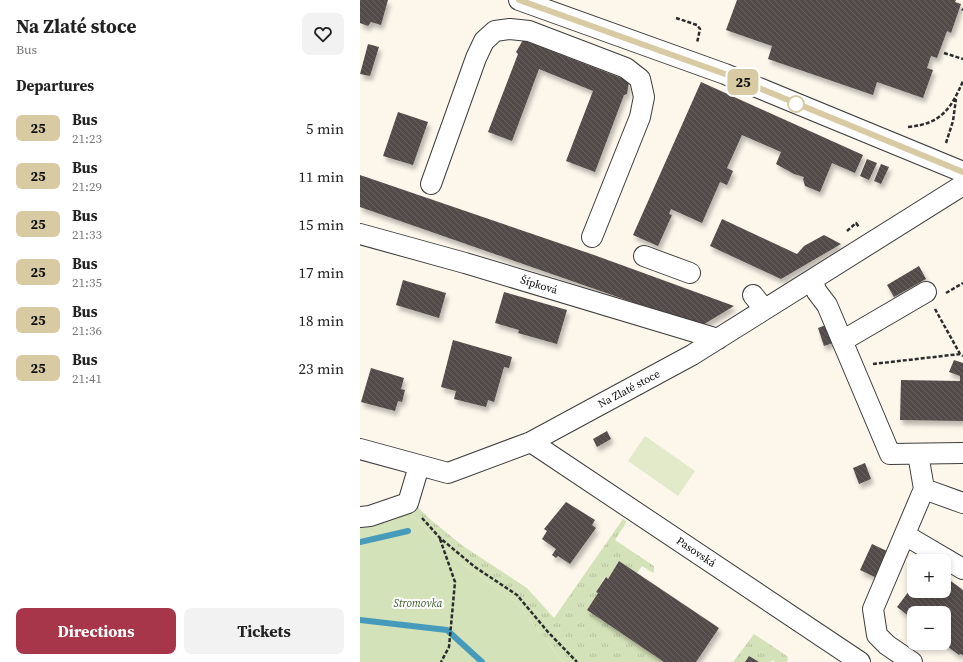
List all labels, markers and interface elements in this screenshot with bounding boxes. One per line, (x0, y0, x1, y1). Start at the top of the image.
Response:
text: Na Zlaté stoce (16, 13, 136, 39)
button: heart (302, 13, 344, 55)
text: Bus (16, 41, 37, 58)
line badge: 25 (725, 69, 761, 95)
text: 25 (735, 72, 751, 92)
text: Departures (16, 75, 94, 96)
unlabelled marker (787, 95, 805, 113)
text: Bus (72, 109, 98, 130)
text: 25 (30, 118, 46, 138)
text: 5 min (306, 118, 344, 139)
text: 21:23 (72, 130, 102, 147)
text: Bus (72, 157, 98, 178)
text: 25 (30, 166, 46, 186)
text: 11 min (298, 166, 344, 187)
text: 21:29 (72, 178, 102, 195)
text: Bus (72, 205, 98, 226)
text: 25 (30, 214, 46, 234)
text: 15 min (298, 214, 344, 235)
text: 21:33 (72, 226, 102, 243)
text: Bus (72, 253, 98, 274)
text: 25 (30, 262, 46, 282)
text: 17 min (298, 262, 344, 283)
street label: Šípková (519, 272, 560, 298)
text: 21:35 (72, 274, 102, 291)
text: Bus (72, 301, 98, 322)
text: 25 (30, 310, 46, 330)
text: 18 min (298, 310, 344, 331)
text: 21:36 (72, 322, 102, 339)
text: Bus (72, 349, 98, 370)
text: 25 (30, 358, 46, 378)
text: 23 min (298, 358, 344, 379)
street label: Na Zlaté stoce (595, 366, 663, 412)
text: 21:41 (72, 370, 102, 387)
street label: Pasovská (673, 533, 719, 571)
map controls (907, 554, 951, 650)
button: + (907, 554, 951, 598)
park label: Stromovka (394, 596, 443, 611)
button: − (907, 606, 951, 650)
button: Directions (16, 608, 176, 654)
button: Tickets (184, 608, 344, 654)

